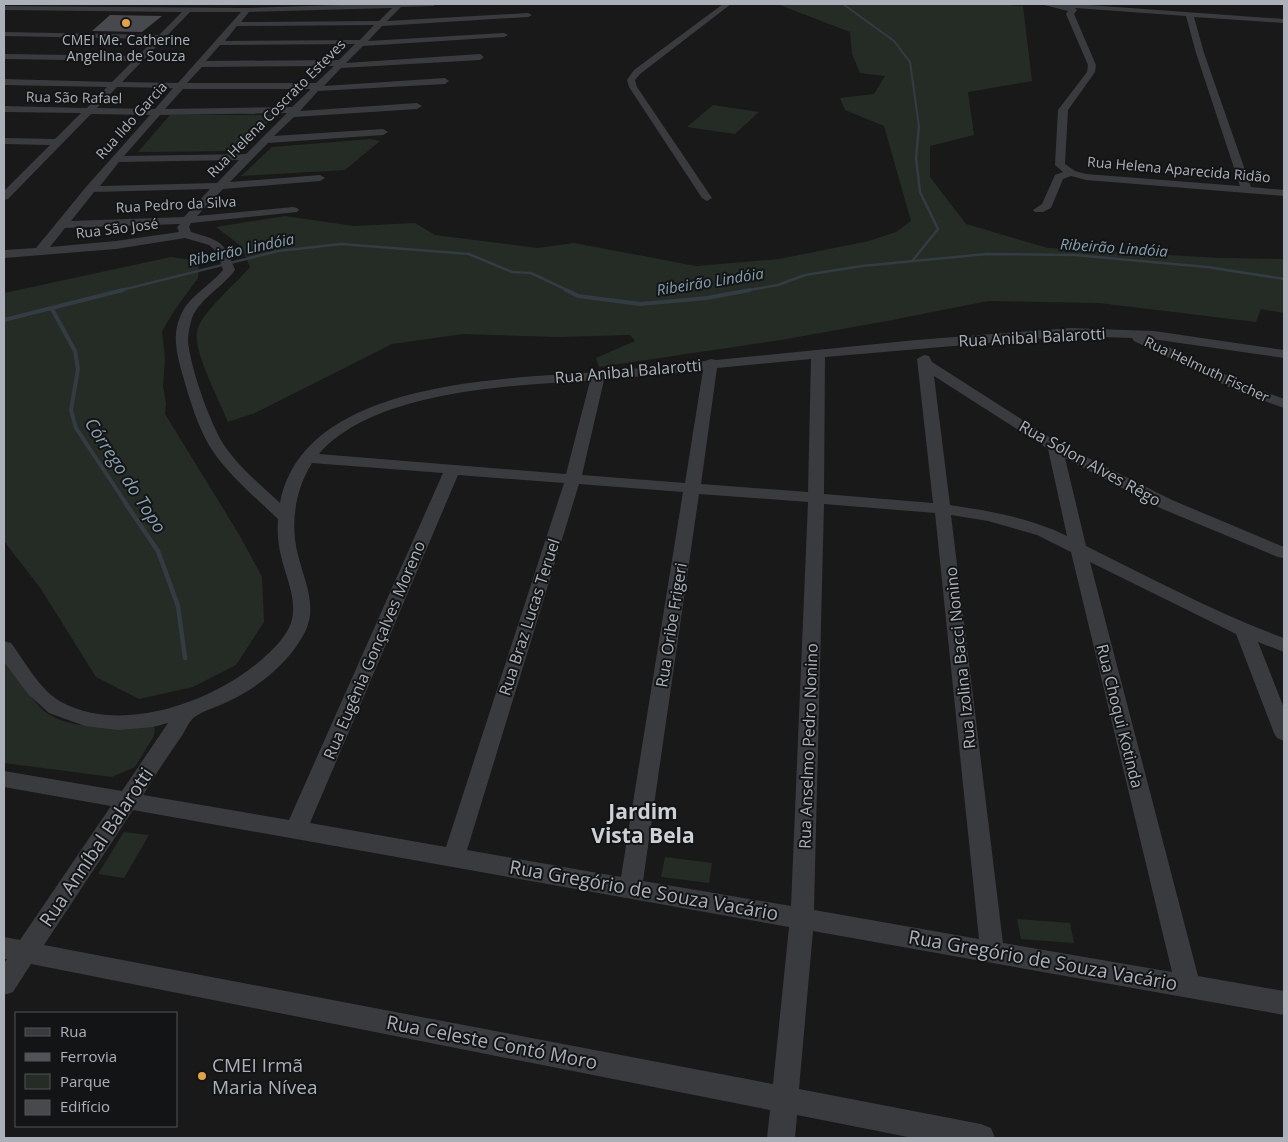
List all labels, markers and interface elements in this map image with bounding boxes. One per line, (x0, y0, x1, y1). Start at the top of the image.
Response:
marker: CMEI Me. Catherine Angelina de Souza (120, 17, 132, 29)
place label: CMEI Me. Catherine Angelina de Souza (62, 30, 190, 65)
street label: Rua Helena Coscrato Esteves (203, 35, 349, 181)
street label: Rua Ildo Garcia (91, 77, 171, 163)
street label: Rua São Rafael (26, 87, 122, 107)
street label: Rua Helena Aparecida Ridão (1086, 152, 1272, 186)
street label: Rua Pedro da Silva (115, 191, 237, 217)
street label: Rua São José (75, 214, 159, 242)
water label: Ribeirão Lindóia (186, 228, 296, 270)
water label: Ribeirão Lindóia (1059, 233, 1169, 261)
water label: Ribeirão Lindóia (655, 263, 765, 299)
street label: Rua Anibal Balarotti (958, 322, 1106, 352)
street label: Rua Helmuth Fischer (1142, 332, 1273, 406)
street label: Rua Anibal Balarotti (554, 354, 702, 388)
water label: Córrego do Topo (80, 413, 172, 537)
street label: Rua Sólon Alves Rêgo (1015, 415, 1165, 511)
street label: Rua Braz Lucas Teruel (493, 536, 565, 698)
street label: Rua Eugênia Gonçalves Moreno (318, 537, 430, 763)
street label: Rua Oribe Frigeri (650, 561, 692, 689)
street label: Rua Izolina Bacci Nonino (939, 566, 981, 750)
street label: Rua Choqui Kotinda (1091, 642, 1149, 790)
street label: Rua Anselmo Pedro Nonino (793, 643, 823, 849)
street label: Rua Anníbal Balarotti (33, 762, 159, 932)
district label: Jardim Vista Bela (591, 797, 695, 849)
street label: Rua Gregório de Souza Vacário (508, 854, 780, 926)
street label: Rua Gregório de Souza Vacário (907, 924, 1179, 996)
street label: Rua Celeste Contó Moro (384, 1009, 600, 1075)
legend (15, 1012, 178, 1127)
text: Rua (60, 1021, 87, 1041)
text: Ferrovia (60, 1046, 117, 1066)
place label: CMEI Irmã Maria Nívea (212, 1052, 318, 1100)
marker: CMEI Irmã Maria Nívea (196, 1070, 208, 1082)
text: Parque (60, 1071, 110, 1091)
text: Edifício (60, 1096, 110, 1116)

